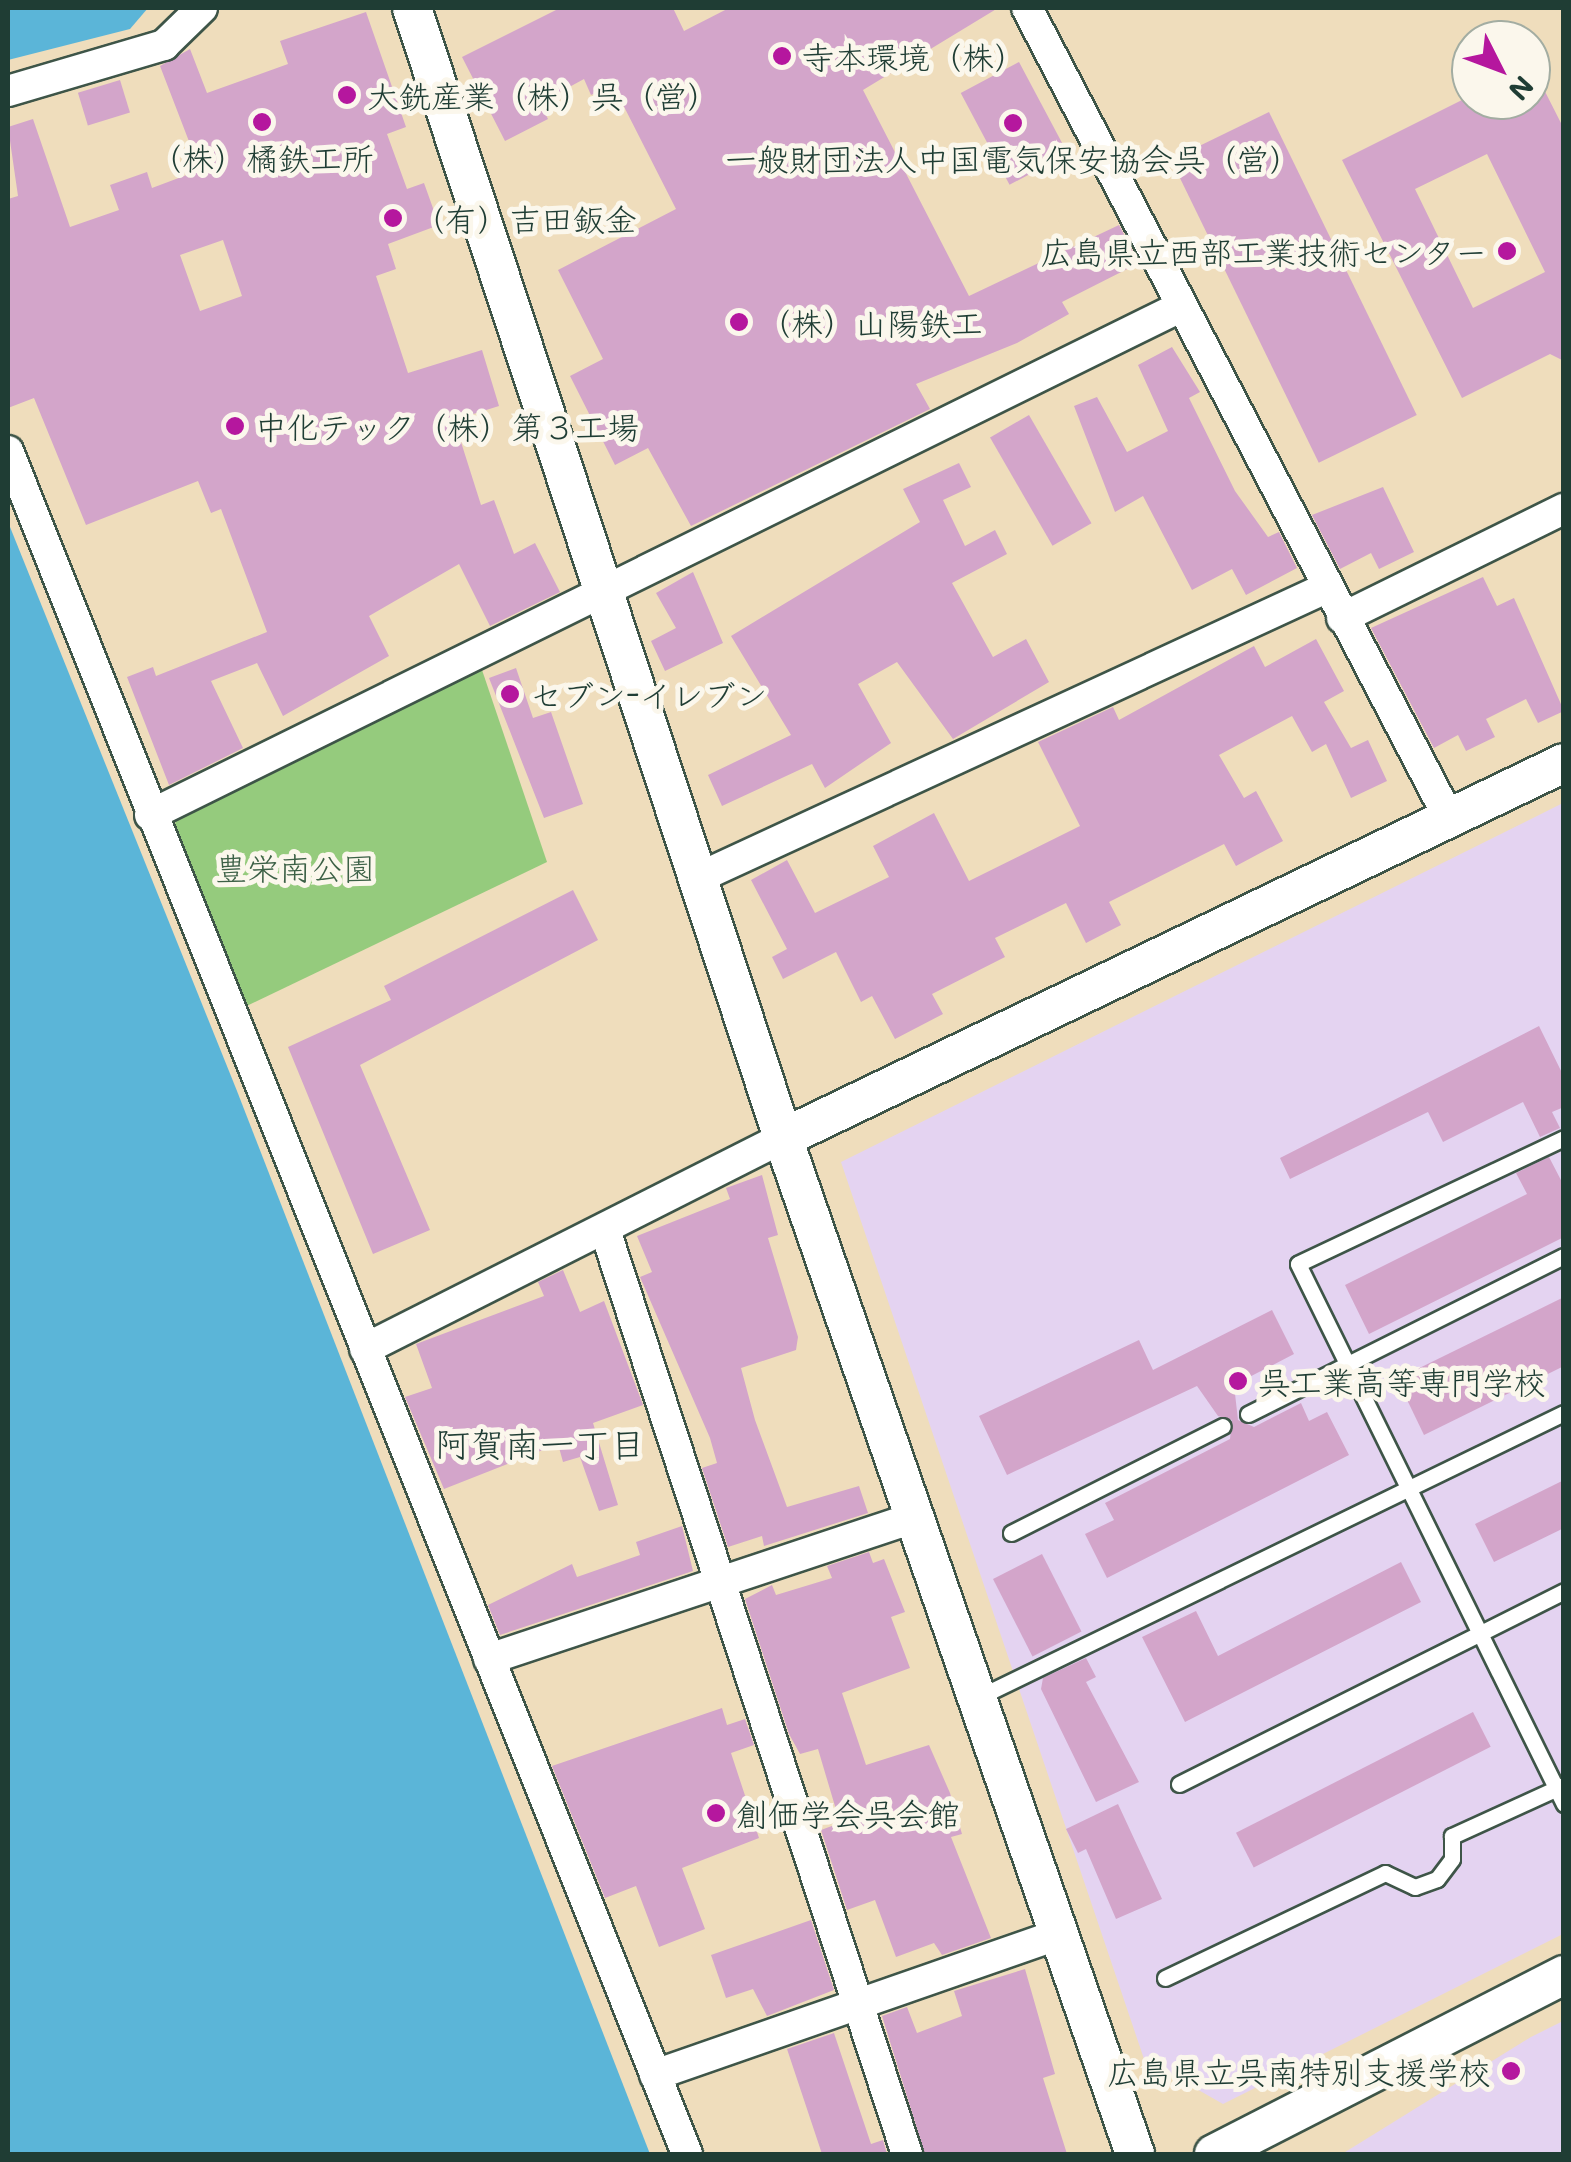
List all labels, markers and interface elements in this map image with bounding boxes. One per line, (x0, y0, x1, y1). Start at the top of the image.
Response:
north arrow (1451, 20, 1551, 120)
place label: 寺本環境（株） (802, 37, 1026, 75)
marker: 寺本環境（株） (771, 45, 793, 67)
text: N (1501, 69, 1542, 109)
place label: 大銑産業（株）呉（営） (367, 76, 719, 114)
marker: 大銑産業（株）呉（営） (336, 84, 358, 106)
marker: （株）橘鉄工所 (251, 111, 273, 133)
marker: 一般財団法人中国電気保安協会呉（営） (1002, 112, 1024, 134)
place label: （株）橘鉄工所 (150, 138, 374, 176)
place label: 一般財団法人中国電気保安協会呉（営） (725, 139, 1301, 177)
place label: （有）吉田鈑金 (413, 199, 637, 237)
marker: （有）吉田鈑金 (382, 207, 404, 229)
place label: 広島県立西部工業技術センター (1039, 232, 1487, 270)
marker: 広島県立西部工業技術センター (1496, 240, 1518, 262)
place label: （株）山陽鉄工 (759, 303, 983, 341)
marker: （株）山陽鉄工 (728, 311, 750, 333)
place label: 中化テック（株）第３工場 (255, 407, 639, 445)
marker: 中化テック（株）第３工場 (224, 415, 246, 437)
place label: セブン-イレブン (530, 675, 768, 713)
marker: セブン-イレブン (499, 683, 521, 705)
park label: 豊栄南公園 (215, 848, 375, 886)
place label: 呉工業高等専門学校 (1258, 1362, 1546, 1400)
marker: 呉工業高等専門学校 (1227, 1370, 1249, 1392)
district label: 阿賀南一丁目 (435, 1422, 645, 1464)
place label: 創価学会呉会館 (736, 1794, 960, 1832)
marker: 創価学会呉会館 (705, 1802, 727, 1824)
place label: 広島県立呉南特別支援学校 (1107, 2052, 1491, 2090)
marker: 広島県立呉南特別支援学校 (1500, 2060, 1522, 2082)

